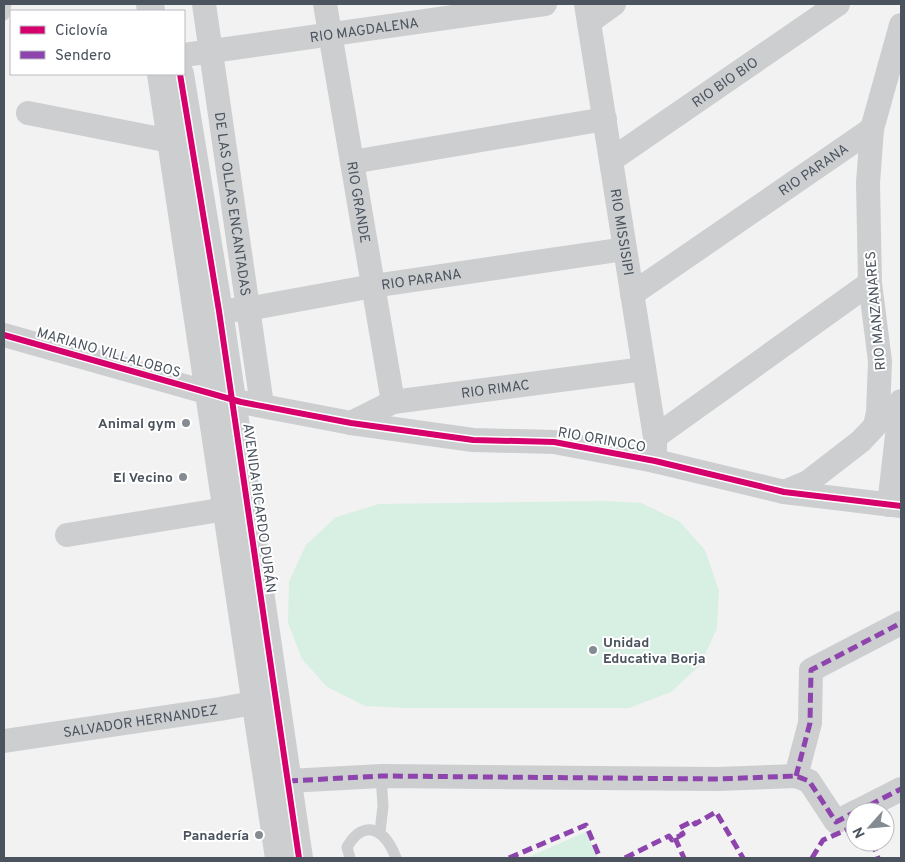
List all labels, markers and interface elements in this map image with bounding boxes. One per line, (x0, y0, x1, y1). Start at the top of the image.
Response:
legend (10, 10, 185, 75)
street label: RIO MAGDALENA (309, 15, 420, 47)
text: Ciclovía (55, 22, 108, 41)
text: Sendero (55, 47, 111, 66)
street label: RIO BIO BIO (689, 54, 762, 112)
street label: DE LAS OLLAS ENCANTADAS (210, 111, 253, 297)
street label: RIO PARANA (776, 141, 852, 200)
street label: RIO GRANDE (342, 160, 373, 244)
street label: RIO MISSISIPI (606, 188, 636, 277)
street label: RIO MANZANARES (863, 251, 890, 371)
street label: RIO PARANA (380, 266, 463, 295)
street label: MARIANO VILLALOBOS (35, 325, 183, 382)
street label: RIO RIMAC (460, 377, 531, 403)
place label: Animal gym (98, 416, 176, 433)
marker: Animal gym (180, 417, 192, 429)
street label: AVENIDA RICARDO DURÁN (238, 422, 280, 594)
street label: RIO ORINOCO (556, 424, 647, 457)
place label: El Vecino (113, 470, 173, 487)
marker: El Vecino (177, 471, 189, 483)
place label: Unidad Educativa Borja (603, 635, 706, 668)
marker: Unidad Educativa Borja (587, 644, 599, 656)
street label: SALVADOR HERNANDEZ (62, 702, 219, 742)
north arrow (845, 802, 895, 852)
text: N (850, 824, 870, 841)
place label: Panadería (183, 828, 249, 845)
marker: Panadería (253, 829, 265, 841)

